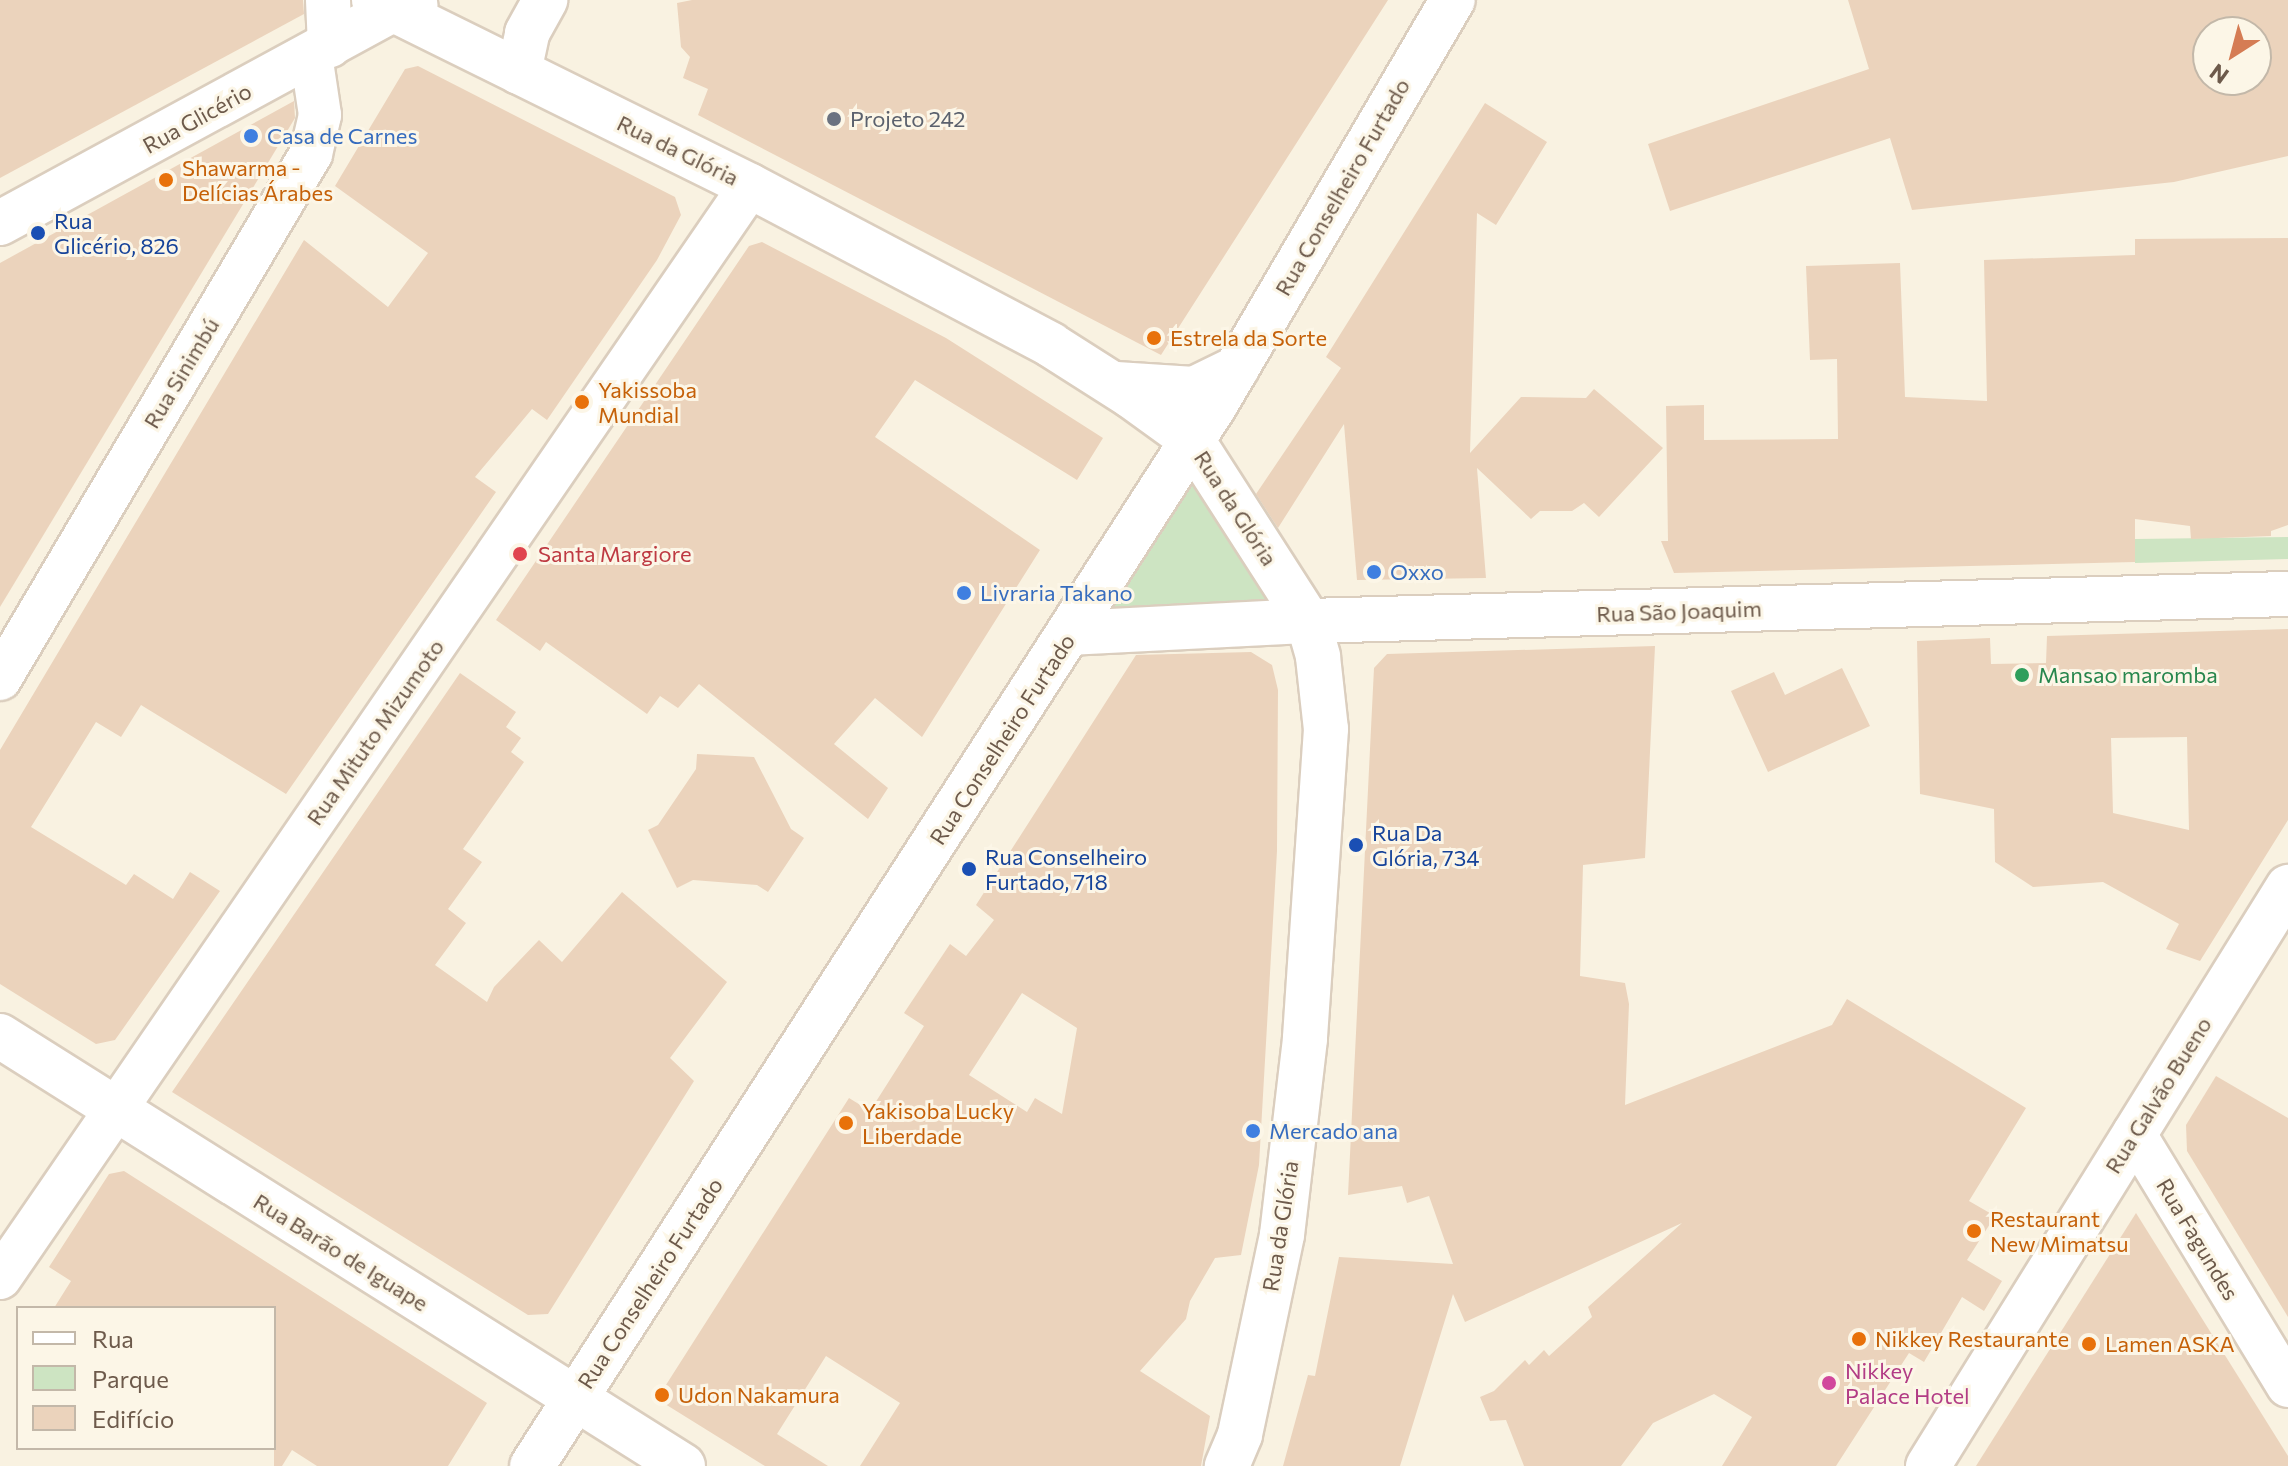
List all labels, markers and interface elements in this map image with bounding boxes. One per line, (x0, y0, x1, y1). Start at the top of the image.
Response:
north arrow (2192, 16, 2272, 96)
text: N (2204, 58, 2233, 90)
street label: Rua Conselheiro Furtado (1269, 74, 1415, 300)
street label: Rua Glicério (138, 77, 256, 159)
place label: Projeto 242 (850, 106, 966, 132)
street label: Rua da Glória (613, 109, 743, 191)
marker: Projeto 242 (825, 110, 843, 128)
place label: Casa de Carnes (267, 123, 417, 149)
marker: Casa de Carnes (242, 127, 260, 145)
place label: Shawarma - Delícias Árabes (182, 154, 333, 206)
marker: Shawarma - Delícias Árabes (157, 171, 175, 189)
place label: Rua Glicério, 826 (54, 207, 179, 258)
marker: Rua Glicério, 826 (29, 224, 47, 242)
street label: Rua Sinimbú (138, 313, 224, 433)
place label: Estrela da Sorte (1170, 325, 1327, 351)
marker: Estrela da Sorte (1145, 329, 1163, 347)
place label: Yakissoba Mundial (598, 376, 697, 428)
marker: Yakissoba Mundial (573, 393, 591, 411)
street label: Rua da Glória (1189, 446, 1283, 570)
place label: Santa Margiore (538, 541, 692, 567)
marker: Santa Margiore (509, 543, 531, 565)
place label: Oxxo (1390, 559, 1444, 585)
marker: Oxxo (1365, 563, 1383, 581)
place label: Livraria Takano (980, 580, 1133, 606)
marker: Livraria Takano (955, 584, 973, 602)
street label: Rua São Joaquim (1596, 595, 1762, 627)
street label: Rua Conselheiro Furtado (924, 629, 1080, 849)
street label: Rua Mituto Mizumoto (301, 634, 449, 830)
place label: Mansao maromba (2038, 662, 2218, 688)
marker: Mansao maromba (2013, 666, 2031, 684)
place label: Rua Da Glória, 734 (1372, 819, 1479, 870)
marker: Rua Da Glória, 734 (1347, 836, 1365, 854)
place label: Rua Conselheiro Furtado, 718 (985, 843, 1147, 894)
marker: Rua Conselheiro Furtado, 718 (960, 860, 978, 878)
street label: Rua Galvão Bueno (2099, 1012, 2217, 1178)
place label: Yakisoba Lucky Liberdade (862, 1097, 1014, 1148)
marker: Yakisoba Lucky Liberdade (837, 1114, 855, 1132)
place label: Mercado ana (1269, 1118, 1398, 1144)
marker: Mercado ana (1244, 1122, 1262, 1140)
street label: Rua da Glória (1257, 1159, 1303, 1293)
street label: Rua Conselheiro Furtado (572, 1173, 728, 1393)
street label: Rua Fagundes (2151, 1173, 2245, 1305)
street label: Rua Barão de Iguape (249, 1188, 433, 1316)
place label: Restaurant New Mimatsu (1990, 1205, 2128, 1256)
marker: Restaurant New Mimatsu (1965, 1222, 1983, 1240)
legend (16, 1306, 276, 1450)
text: Rua (92, 1324, 134, 1353)
place label: Nikkey Restaurante (1875, 1326, 2069, 1352)
marker: Nikkey Restaurante (1850, 1330, 1868, 1348)
place label: Lamen ASKA (2105, 1331, 2235, 1357)
marker: Lamen ASKA (2080, 1335, 2098, 1353)
place label: Nikkey Palace Hotel (1845, 1357, 1970, 1408)
text: Parque (92, 1364, 169, 1393)
marker: Nikkey Palace Hotel (1820, 1374, 1838, 1392)
place label: Udon Nakamura (678, 1382, 840, 1408)
marker: Udon Nakamura (653, 1386, 671, 1404)
text: Edifício (92, 1404, 174, 1433)

